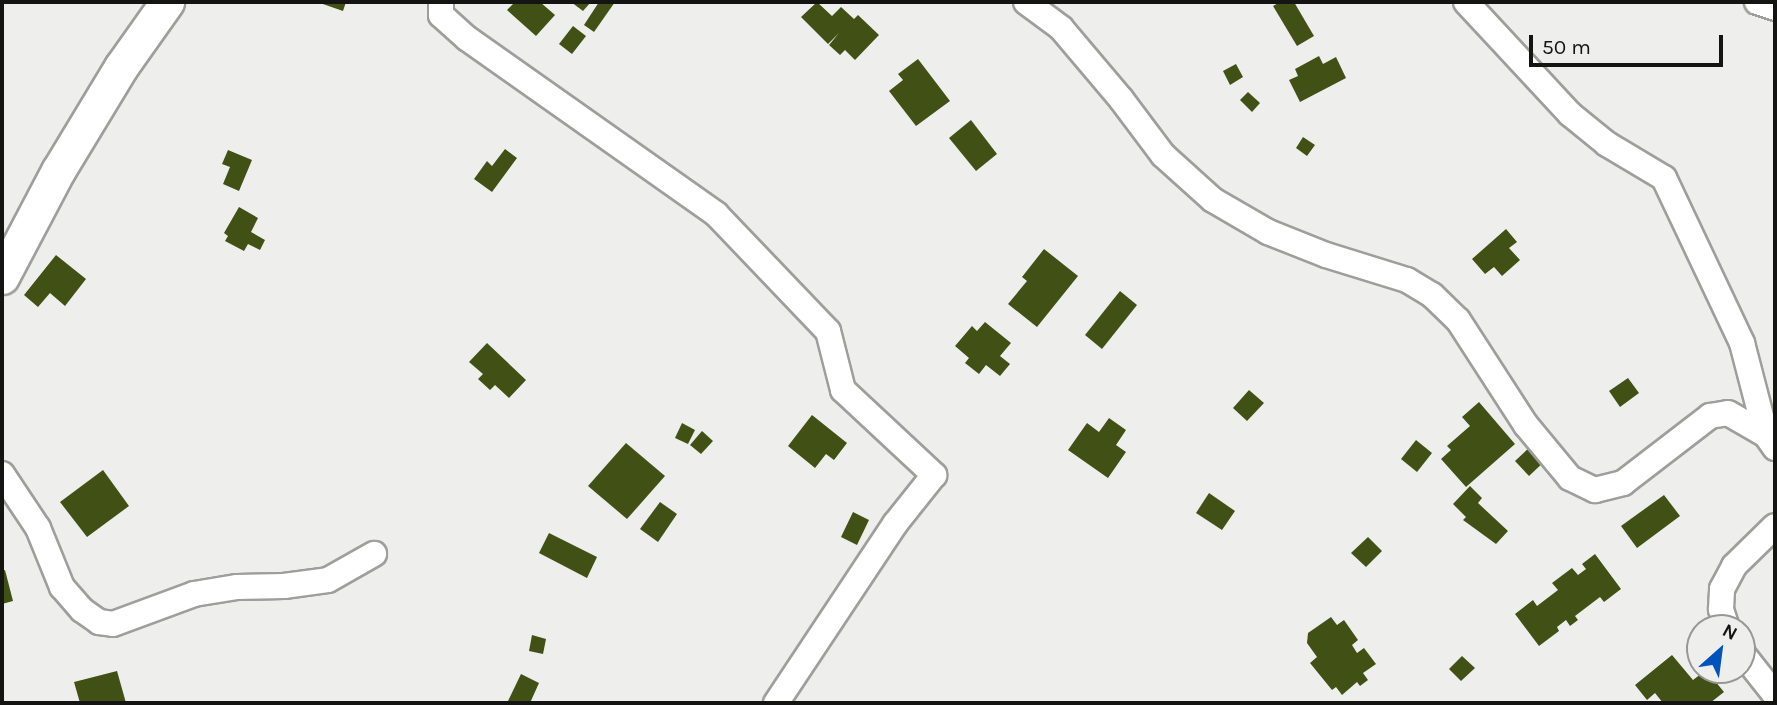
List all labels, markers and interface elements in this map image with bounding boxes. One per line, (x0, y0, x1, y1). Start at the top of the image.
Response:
scale bar (1532, 21, 1726, 65)
text: 50 m (1542, 35, 1591, 59)
north arrow (1686, 614, 1756, 684)
text: N (1719, 619, 1741, 645)

